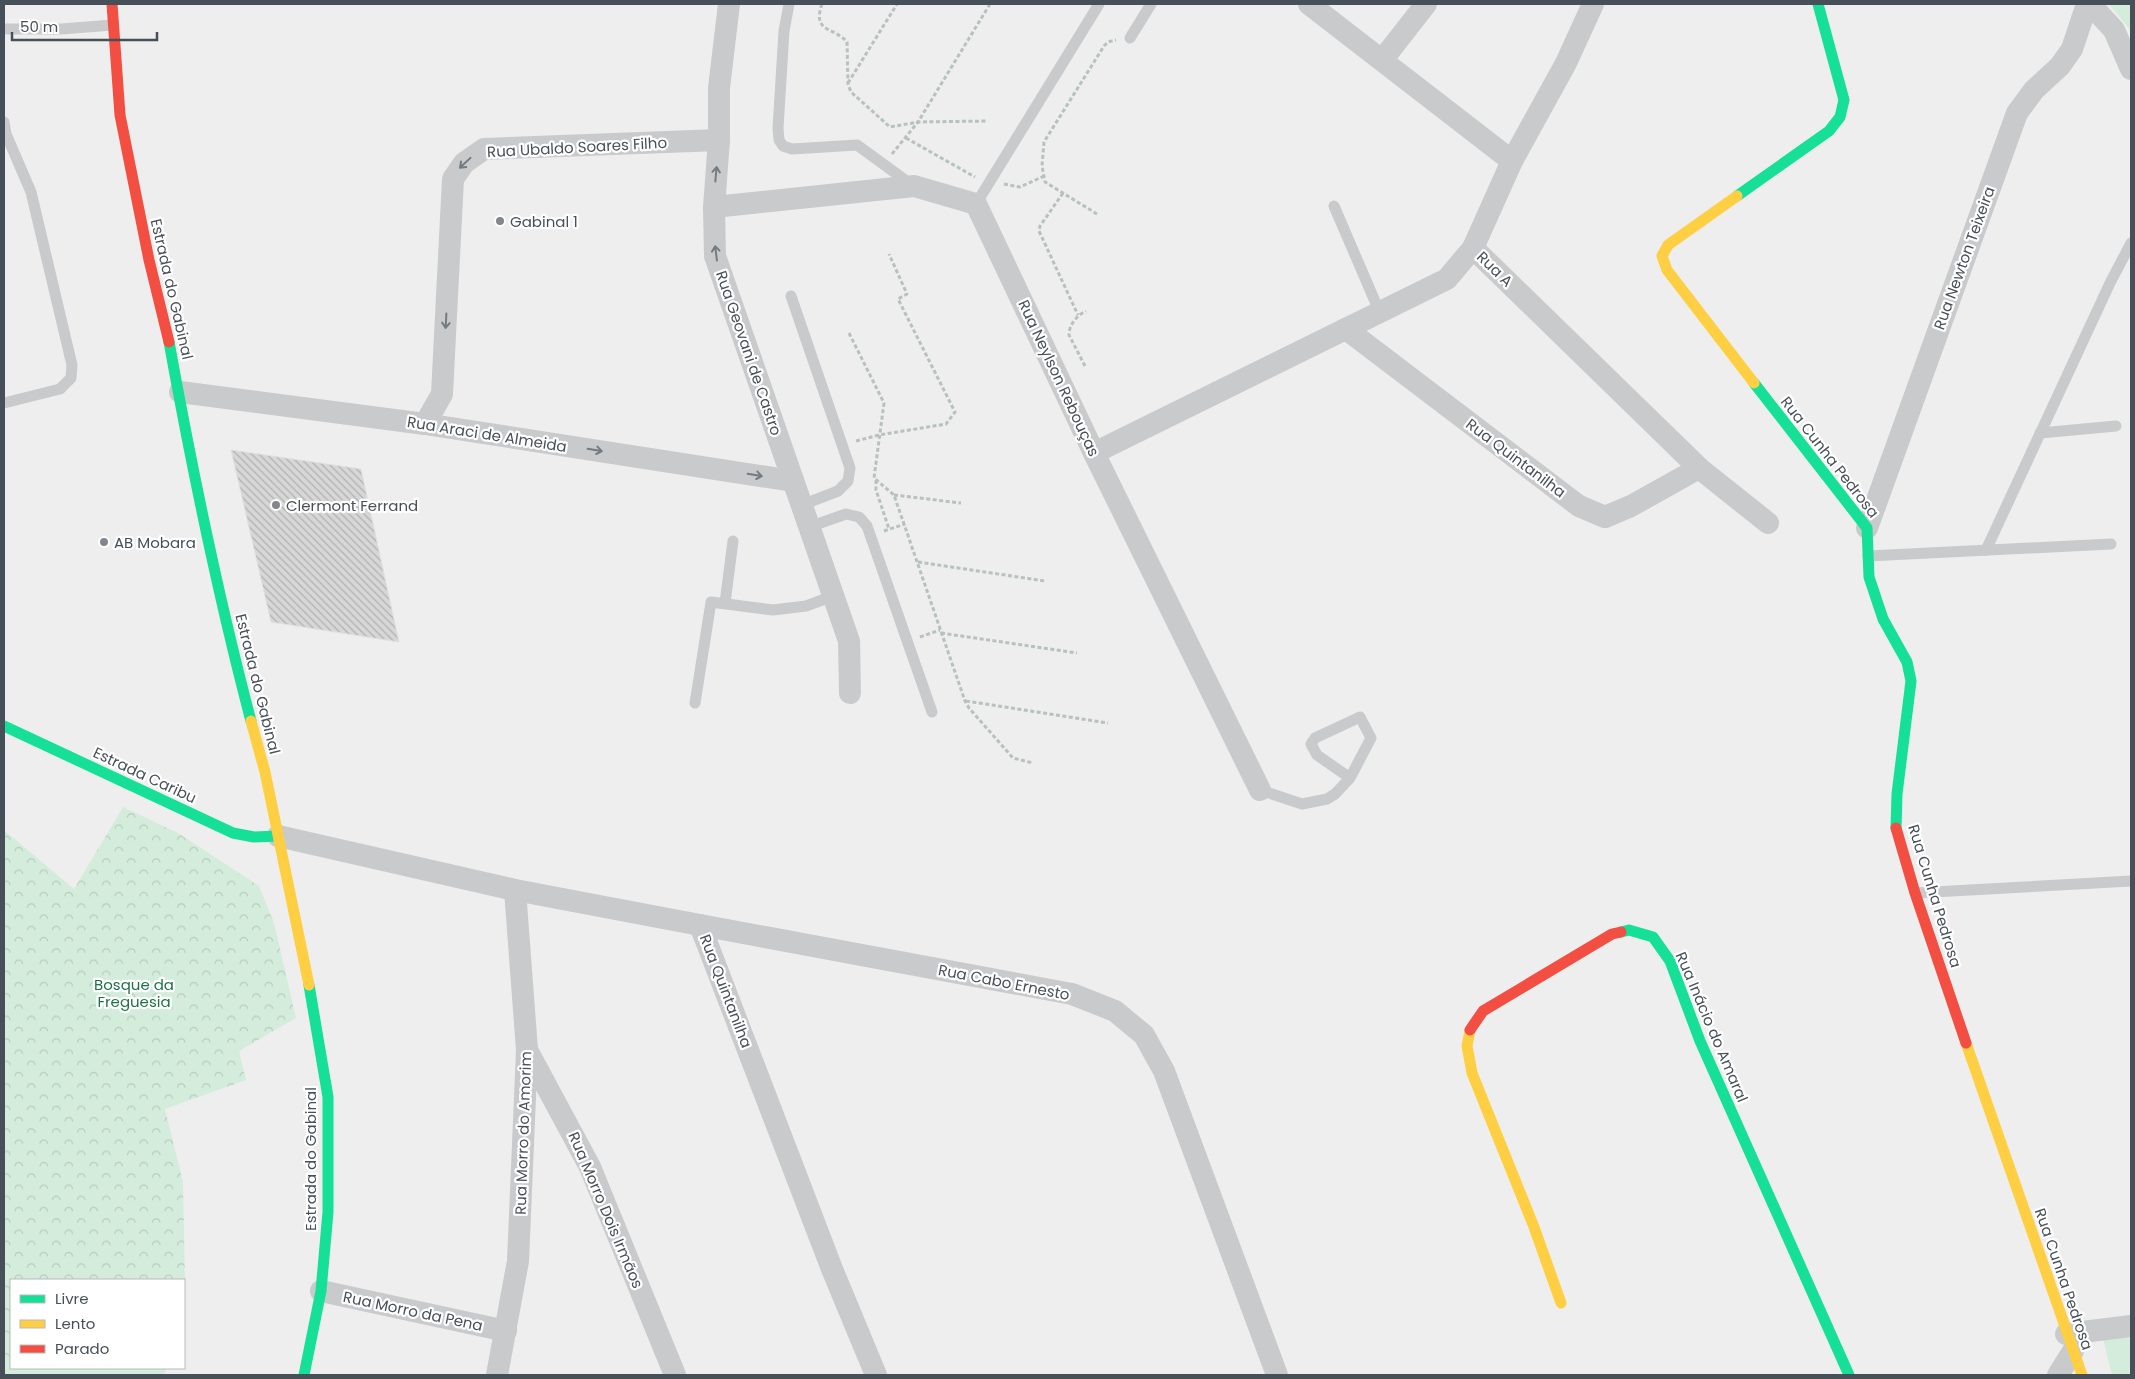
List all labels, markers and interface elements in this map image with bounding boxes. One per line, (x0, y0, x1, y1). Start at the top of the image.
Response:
scale bar (12, 10, 158, 42)
text: 50 m (20, 16, 58, 37)
street label: Rua Ubaldo Soares Filho (487, 132, 667, 162)
one-way arrow (459, 158, 472, 169)
one-way arrow (712, 166, 721, 182)
street label: Rua Newton Teixeira (1928, 184, 2000, 332)
place label: Gabinal 1 (510, 211, 578, 232)
marker: Gabinal 1 (494, 215, 506, 227)
street label: Estrada do Gabinal (146, 217, 198, 361)
one-way arrow (711, 245, 721, 261)
street label: Rua A (1472, 247, 1518, 291)
street label: Rua Geovani de Castro (711, 268, 787, 438)
street label: Rua Neylson Rebouças (1013, 296, 1105, 460)
one-way arrow (441, 313, 450, 329)
street label: Rua Cunha Pedrosa (1776, 392, 1884, 522)
street label: Rua Araci de Almeida (406, 411, 568, 457)
street label: Rua Quintanilha (1462, 414, 1570, 502)
one-way arrow (586, 445, 602, 455)
one-way arrow (747, 470, 763, 480)
place label: Clermont Ferrand (286, 495, 418, 516)
marker: Clermont Ferrand (270, 499, 282, 511)
place label: AB Mobara (114, 532, 196, 553)
marker: AB Mobara (98, 536, 110, 548)
street label: Estrada do Gabinal (230, 612, 286, 756)
street label: Estrada Caribu (90, 742, 200, 808)
street label: Rua Cunha Pedrosa (1903, 822, 1967, 970)
street label: Rua Quintanilha (695, 931, 757, 1051)
street label: Rua Inácio do Amaral (1671, 949, 1753, 1105)
street label: Rua Cabo Ernesto (937, 959, 1071, 1005)
park label: Bosque da Freguesia (94, 974, 174, 1012)
street label: Rua Morro do Amorim (510, 1051, 536, 1215)
street label: Estrada do Gabinal (300, 1087, 321, 1231)
street label: Rua Morro Dois Irmãos (563, 1128, 649, 1292)
street label: Rua Cunha Pedrosa (2030, 1205, 2098, 1353)
legend (10, 1279, 185, 1369)
street label: Rua Morro da Pena (341, 1286, 485, 1336)
text: Livre (55, 1288, 88, 1309)
text: Lento (55, 1313, 95, 1334)
text: Parado (55, 1338, 109, 1359)

